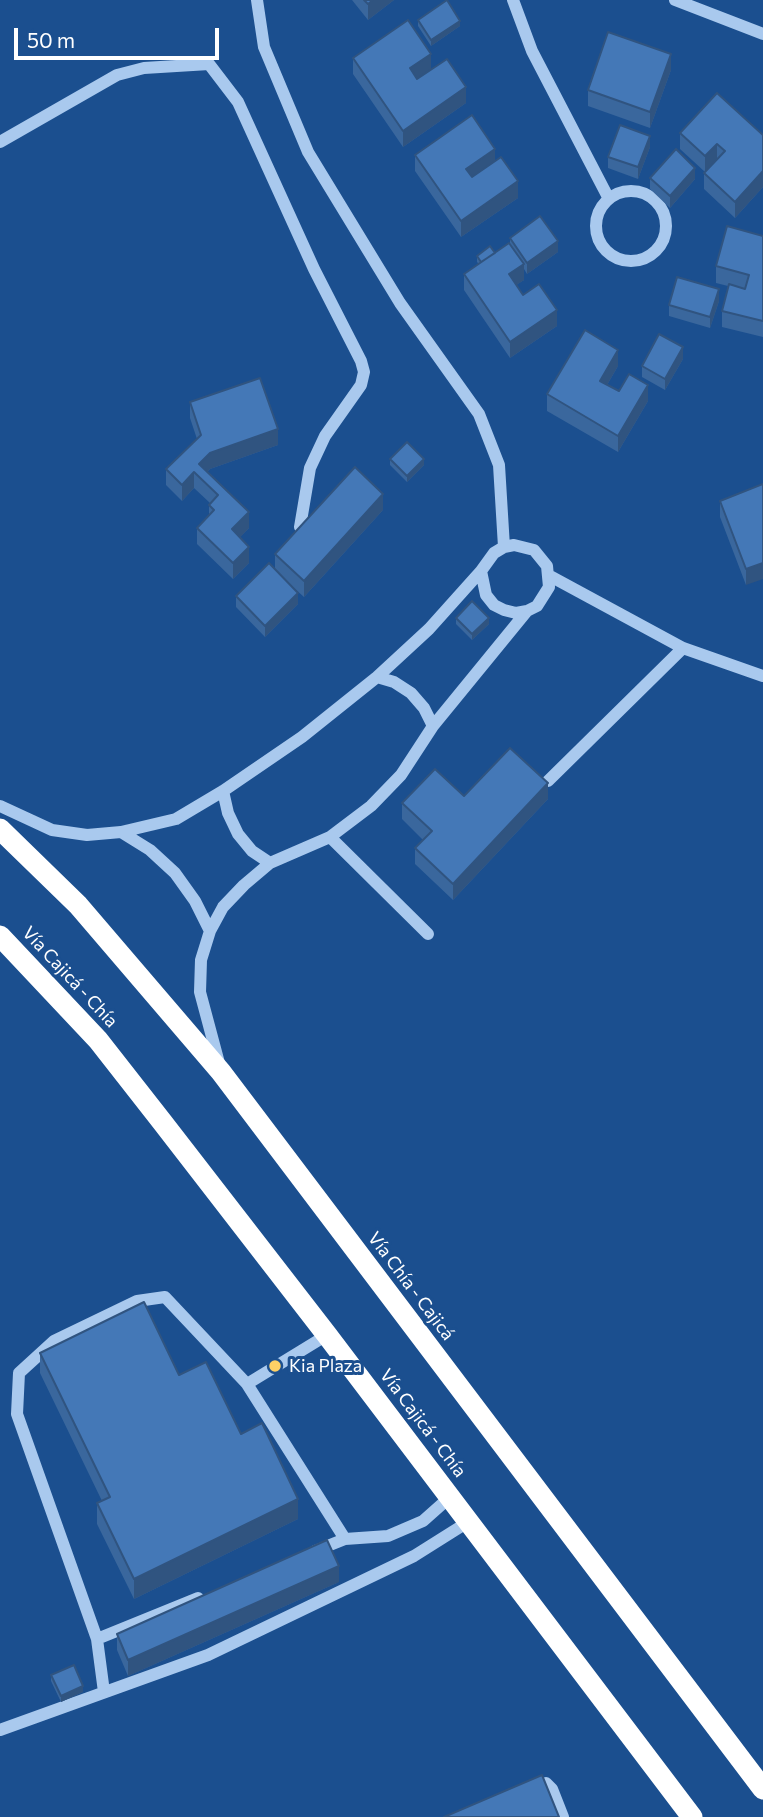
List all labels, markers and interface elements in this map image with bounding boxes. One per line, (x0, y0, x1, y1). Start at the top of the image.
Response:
scale bar (18, 14, 222, 58)
text: 50 m (27, 27, 75, 52)
street label: Vía Cajicá - Chía (18, 922, 122, 1032)
street label: Vía Chía - Cajicá (363, 1228, 459, 1344)
place label: Kia Plaza (289, 1355, 362, 1377)
marker: Kia Plaza (267, 1358, 283, 1374)
street label: Vía Cajicá - Chía (375, 1365, 471, 1481)

